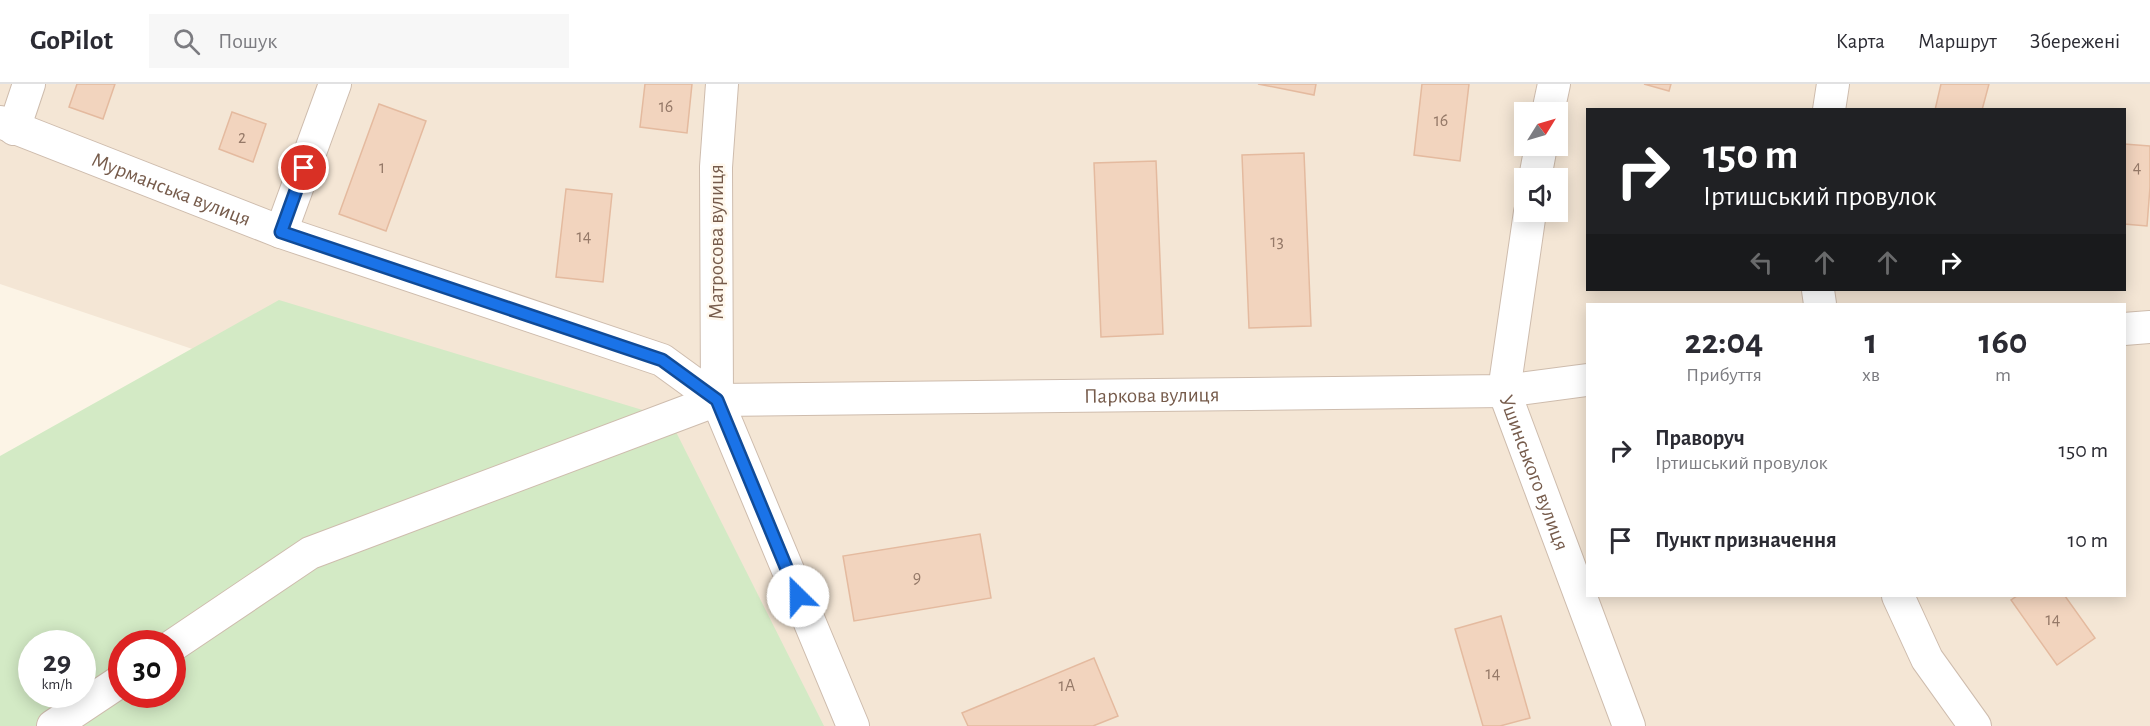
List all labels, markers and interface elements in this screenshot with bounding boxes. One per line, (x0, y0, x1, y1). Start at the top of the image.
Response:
search box (149, 14, 569, 68)
icon: search (170, 25, 203, 58)
text: GoPilot (30, 27, 113, 55)
text: Пошук (218, 30, 277, 52)
text: Карта (1836, 31, 1885, 52)
text: Маршрут (1918, 31, 1997, 52)
text: Збережені (2030, 31, 2120, 52)
house number: 16 (659, 98, 673, 116)
north arrow (1514, 102, 1568, 156)
map controls (1514, 102, 1568, 222)
house number: 16 (1434, 112, 1448, 130)
house number: 2 (238, 129, 246, 147)
icon: right (1604, 132, 1682, 210)
text: 150 m (1703, 134, 1798, 176)
pin (278, 142, 329, 193)
street label: Мурманська вулиця (89, 149, 254, 230)
icon: arrive (287, 151, 320, 184)
house number: 1 (379, 159, 385, 177)
house number: 4 (2133, 159, 2142, 177)
street label: Матросова вулиця (706, 164, 727, 320)
button: sound (1514, 168, 1568, 222)
text: Іртишський провулок (1703, 183, 1936, 210)
house number: 14 (577, 228, 592, 246)
house number: 13 (1270, 233, 1284, 251)
icon: left (1745, 246, 1778, 279)
icon: ahead (1808, 246, 1841, 279)
icon: ahead (1871, 246, 1904, 279)
icon: right (1934, 246, 1967, 279)
text: 22:04 (1684, 324, 1763, 360)
text: 1 (1864, 324, 1877, 360)
text: 160 (1978, 324, 2028, 360)
text: Прибуття (1686, 365, 1762, 385)
text: хв (1862, 365, 1880, 385)
text: m (1995, 365, 2011, 385)
street label: Паркова вулиця (1084, 384, 1220, 407)
street label: Ушинського вулиця (1495, 392, 1573, 553)
text: Праворуч (1655, 427, 1745, 449)
icon: right (1604, 434, 1637, 467)
text: 150 m (2058, 439, 2108, 461)
text: Іртишський провулок (1655, 453, 1828, 473)
icon: arrive (1604, 524, 1637, 557)
text: Пункт призначення (1655, 529, 1837, 551)
text: 10 m (2068, 529, 2108, 551)
position arrow (766, 564, 830, 628)
house number: 9 (913, 569, 921, 587)
house number: 14 (2046, 611, 2061, 629)
speed limit sign: 30 (108, 630, 186, 708)
text: 29 (43, 647, 71, 677)
house number: 14 (1486, 665, 1501, 683)
text: km/h (42, 677, 72, 692)
house number: 1А (1059, 677, 1076, 695)

